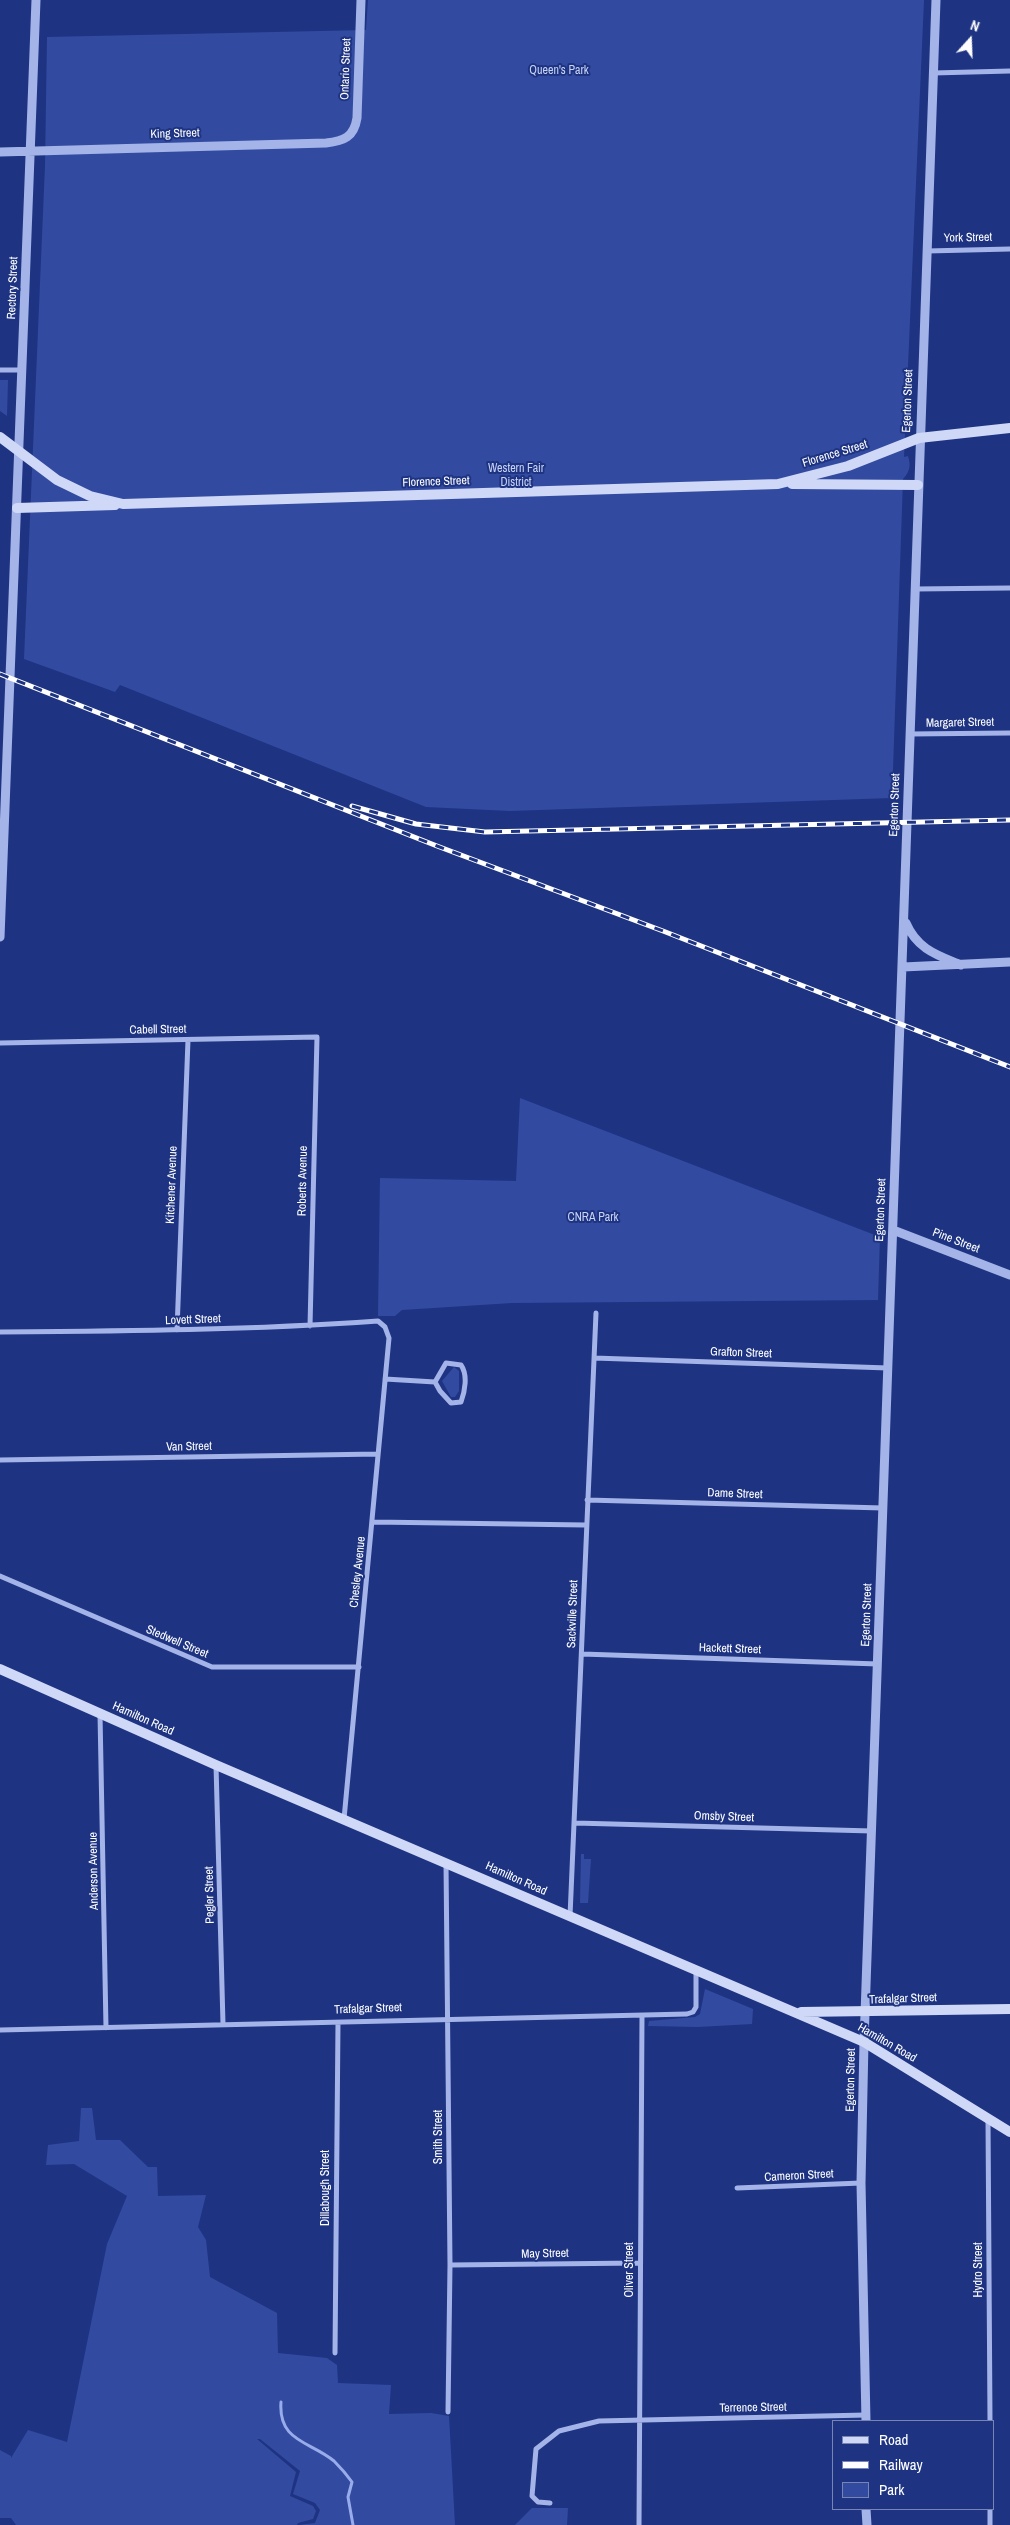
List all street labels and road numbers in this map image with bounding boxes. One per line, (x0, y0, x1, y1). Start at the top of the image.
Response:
street label: Ontario Street (338, 38, 354, 100)
street label: King Street (150, 126, 200, 142)
street label: York Street (944, 230, 992, 246)
street label: Rectory Street (5, 256, 21, 320)
street label: Egerton Street (900, 369, 916, 433)
street label: Florence Street (801, 437, 869, 471)
street label: Florence Street (402, 474, 470, 490)
street label: Margaret Street (926, 715, 994, 731)
street label: Egerton Street (887, 773, 903, 837)
street label: Cabell Street (129, 1022, 187, 1038)
street label: Kitchener Avenue (163, 1146, 181, 1224)
street label: Roberts Avenue (295, 1146, 311, 1216)
street label: Egerton Street (873, 1178, 889, 1242)
street label: Pine Street (930, 1225, 982, 1257)
street label: Lovett Street (165, 1312, 221, 1328)
street label: Grafton Street (710, 1345, 772, 1361)
street label: Van Street (166, 1439, 212, 1455)
street label: Dame Street (707, 1486, 763, 1502)
street label: Chesley Avenue (347, 1536, 369, 1608)
street label: Sackville Street (565, 1580, 581, 1648)
street label: Egerton Street (859, 1583, 875, 1647)
street label: Stedwell Street (144, 1622, 210, 1662)
street label: Hackett Street (699, 1641, 761, 1657)
street label: Hamilton Road (110, 1699, 176, 1739)
street label: Omsby Street (694, 1809, 754, 1825)
street label: Anderson Avenue (86, 1832, 102, 1910)
street label: Hamilton Road (483, 1859, 549, 1899)
street label: Pegler Street (202, 1866, 218, 1924)
street label: Trafalgar Street (869, 1991, 937, 2007)
street label: Trafalgar Street (334, 2001, 402, 2017)
street label: Hamilton Road (855, 2020, 919, 2066)
street label: Egerton Street (843, 2048, 859, 2112)
street label: Smith Street (432, 2110, 446, 2164)
street label: Dillabough Street (319, 2150, 333, 2226)
street label: Cameron Street (764, 2167, 834, 2185)
street label: Oliver Street (623, 2242, 637, 2298)
street label: Hydro Street (972, 2242, 986, 2298)
street label: May Street (521, 2246, 569, 2262)
street label: Terrence Street (719, 2400, 787, 2416)

